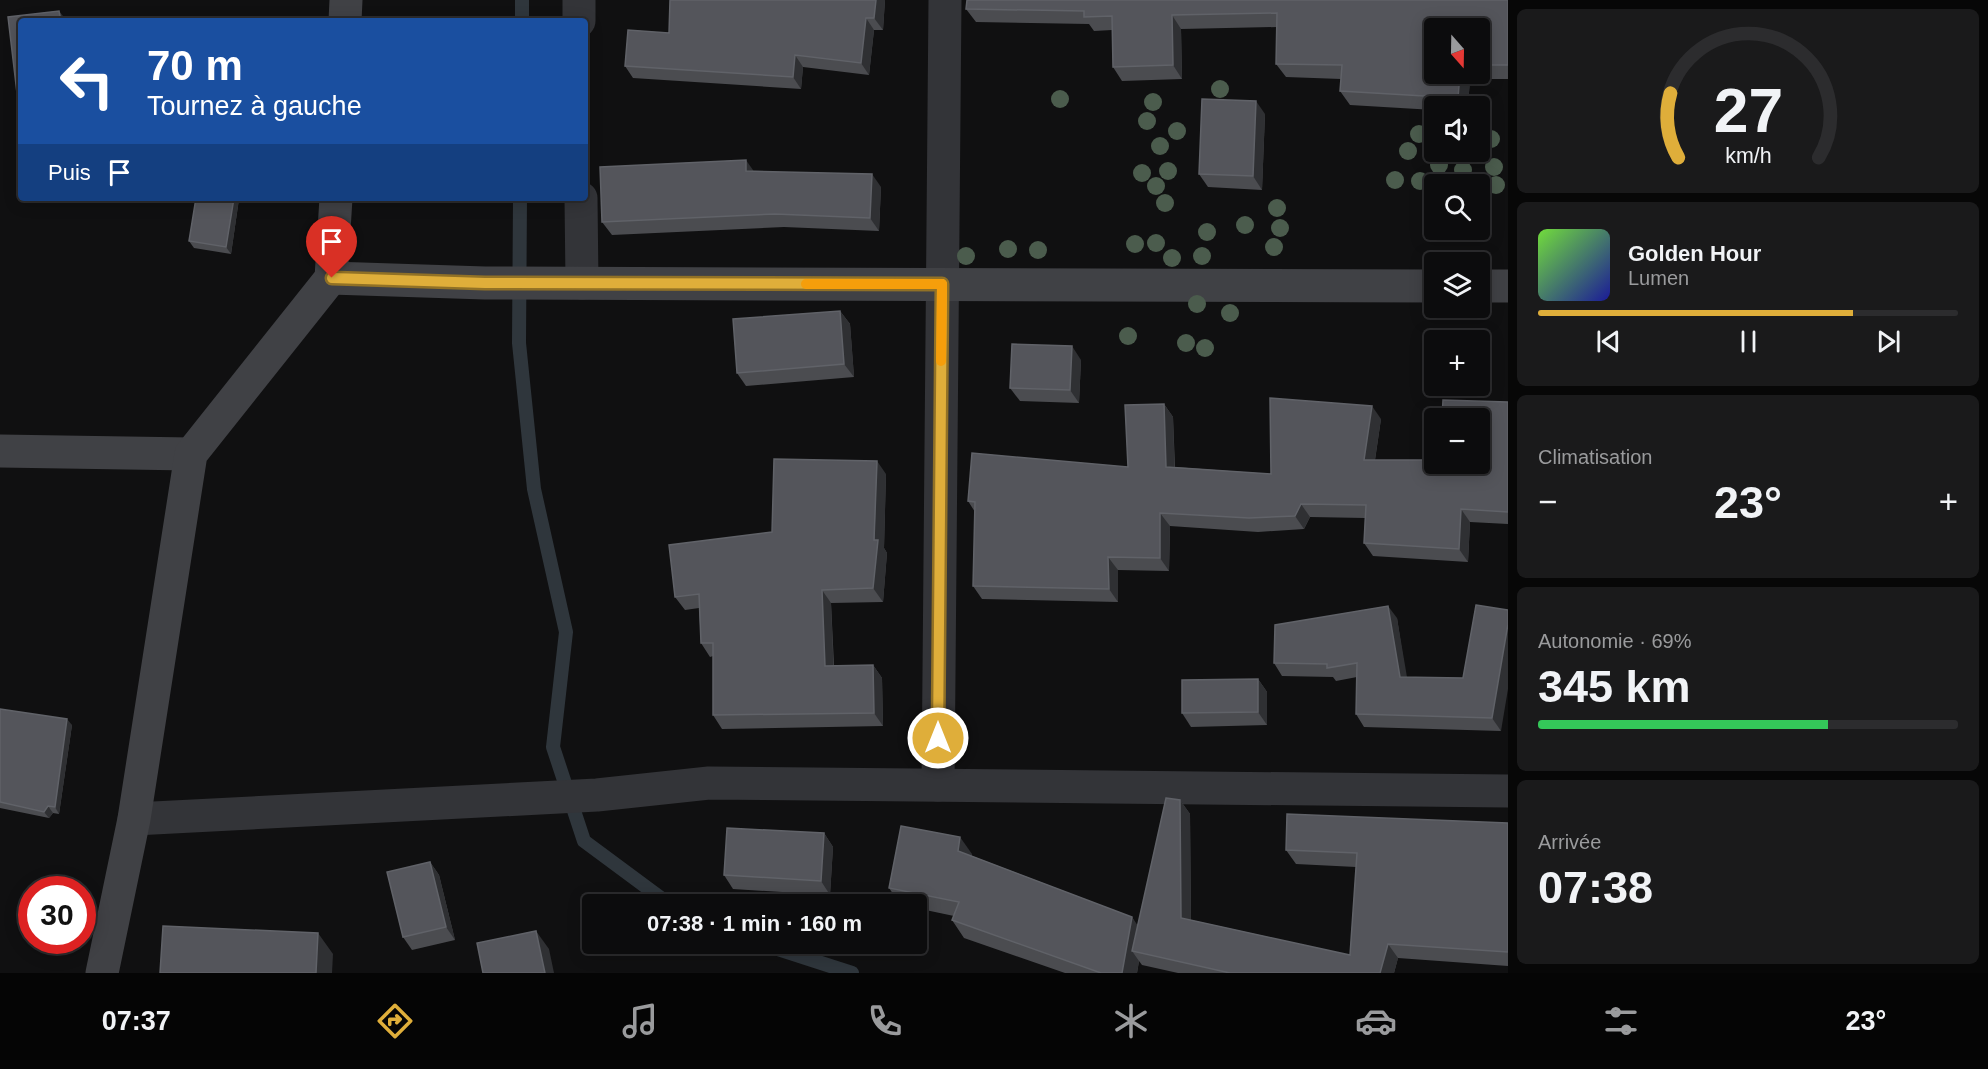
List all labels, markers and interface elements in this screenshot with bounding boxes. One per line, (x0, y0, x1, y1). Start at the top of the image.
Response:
north arrow (1424, 18, 1490, 84)
map controls (1424, 18, 1490, 474)
icon: left (48, 42, 126, 120)
text: 70 m (147, 42, 243, 89)
text: 27 (1713, 76, 1783, 145)
text: Tournez à gauche (147, 91, 362, 121)
button: sound (1424, 96, 1490, 162)
text: km/h (1725, 144, 1771, 168)
icon: arrive (103, 156, 136, 189)
text: Puis (48, 160, 91, 185)
button: search (1424, 174, 1490, 240)
pin (306, 216, 357, 278)
icon: arrive (315, 225, 348, 258)
text: Golden Hour (1628, 241, 1761, 266)
button: layers (1424, 252, 1490, 318)
text: Lumen (1628, 267, 1689, 289)
icon: previous (1592, 325, 1625, 358)
icon: pause (1732, 325, 1765, 358)
icon: next (1872, 325, 1905, 358)
button: + (1424, 330, 1490, 396)
button: − (1424, 408, 1490, 474)
text: Climatisation (1538, 446, 1652, 468)
text: 23° (1714, 477, 1782, 528)
text: − (1538, 483, 1557, 520)
text: + (1939, 483, 1958, 520)
text: Autonomie · 69% (1538, 630, 1691, 652)
text: 345 km (1538, 661, 1691, 712)
position arrow (906, 706, 970, 770)
text: Arrivée (1538, 831, 1601, 853)
text: 07:38 (1538, 862, 1653, 913)
speed limit sign: 30 (18, 876, 96, 954)
text: 07:38 · 1 min · 160 m (647, 911, 862, 936)
icon: directions (374, 1000, 416, 1042)
icon: music (619, 1000, 661, 1042)
icon: phone (864, 1000, 906, 1042)
icon: climate (1110, 1000, 1152, 1042)
icon: car (1355, 1000, 1397, 1042)
icon: filters (1600, 1000, 1642, 1042)
text: 07:37 (102, 1006, 171, 1036)
text: 23° (1845, 1006, 1886, 1036)

